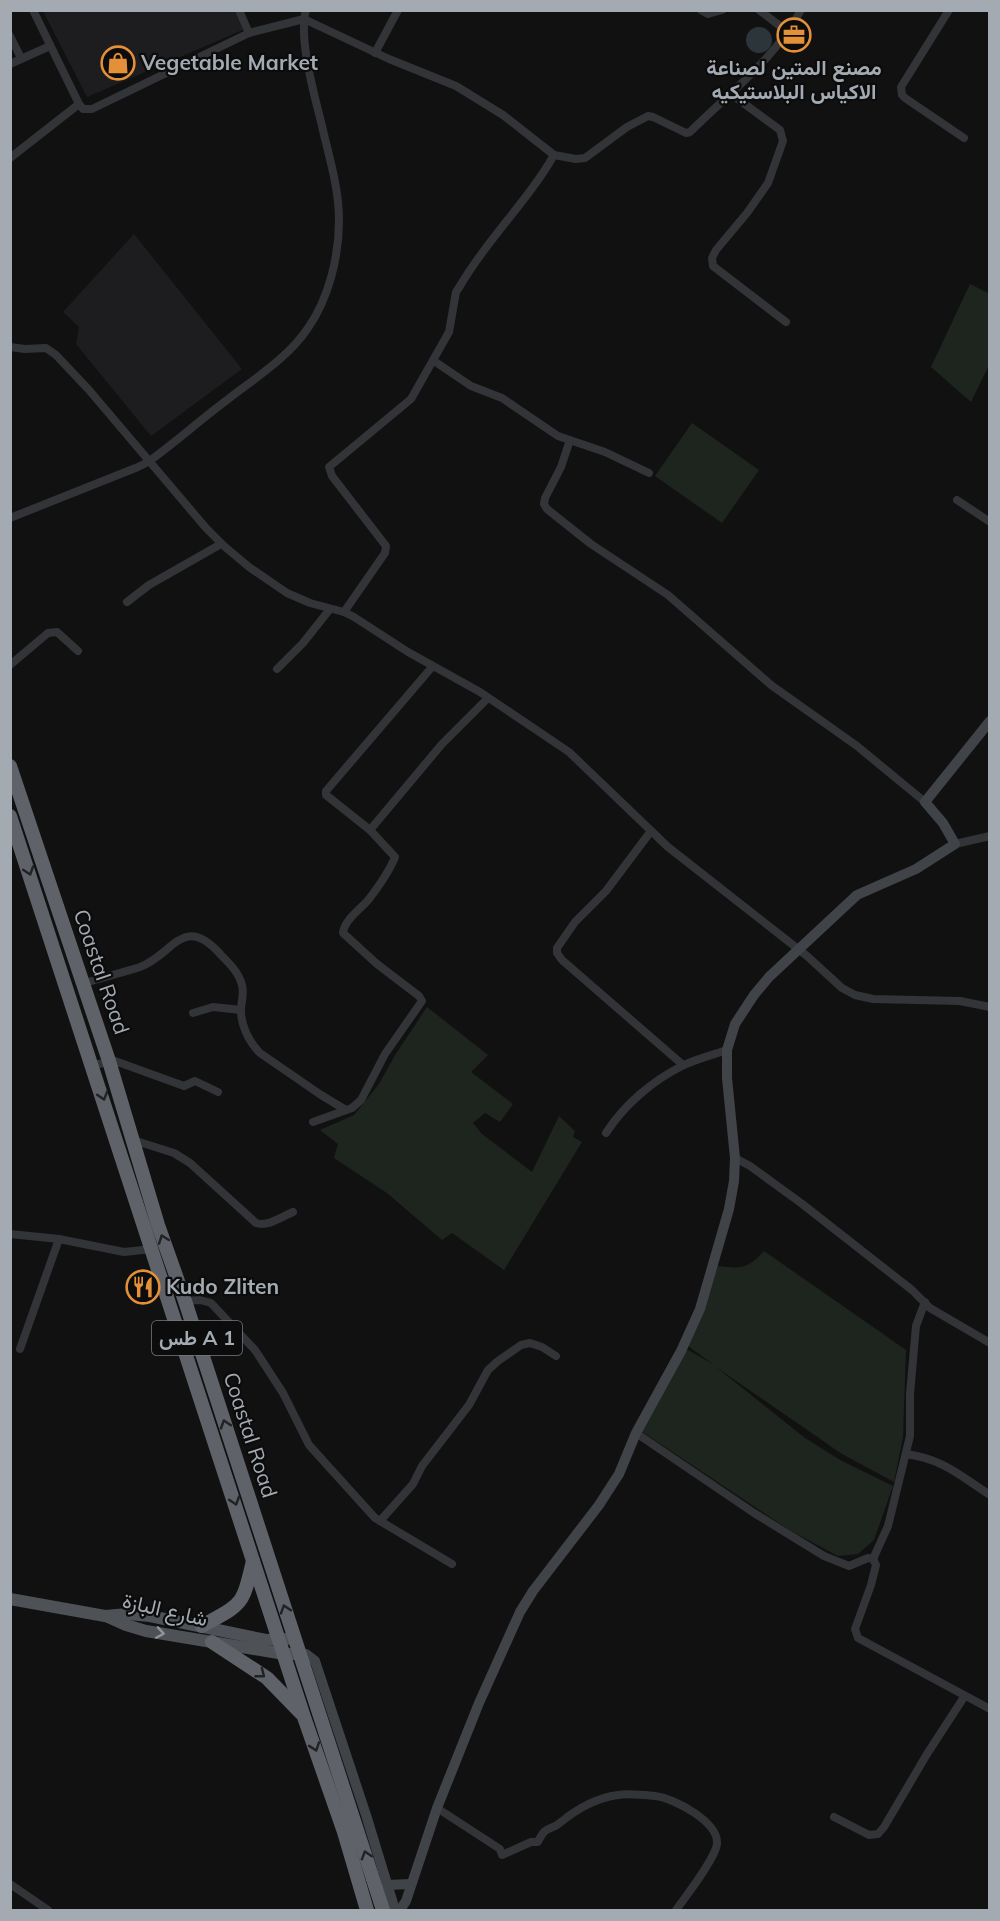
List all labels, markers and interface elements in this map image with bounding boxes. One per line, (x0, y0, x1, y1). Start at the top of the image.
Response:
office icon: مصنع المتين لصناعة الاكياس البلاستيكيه (776, 17, 812, 53)
shop icon: Vegetable Market (100, 45, 136, 81)
place label: Vegetable Market (140, 49, 318, 75)
place label: مصنع المتين لصناعة الاكياس البلاستيكيه (706, 54, 882, 104)
one-way arrow (21, 865, 34, 876)
street label: Coastal Road (68, 906, 135, 1038)
one-way arrow (96, 1091, 108, 1101)
one-way arrow (157, 1234, 170, 1245)
restaurant icon: Kudo Zliten (125, 1269, 161, 1305)
place label: Kudo Zliten (166, 1273, 279, 1299)
road number: طس A 1 (152, 1321, 242, 1355)
street label: Coastal Road (218, 1369, 283, 1501)
one-way arrow (219, 1419, 232, 1430)
one-way arrow (228, 1496, 240, 1506)
street label: شارع البازة (120, 1587, 210, 1633)
one-way arrow (280, 1604, 293, 1615)
one-way arrow (155, 1626, 165, 1639)
one-way arrow (254, 1667, 265, 1678)
one-way arrow (307, 1741, 320, 1752)
one-way arrow (361, 1850, 373, 1861)

